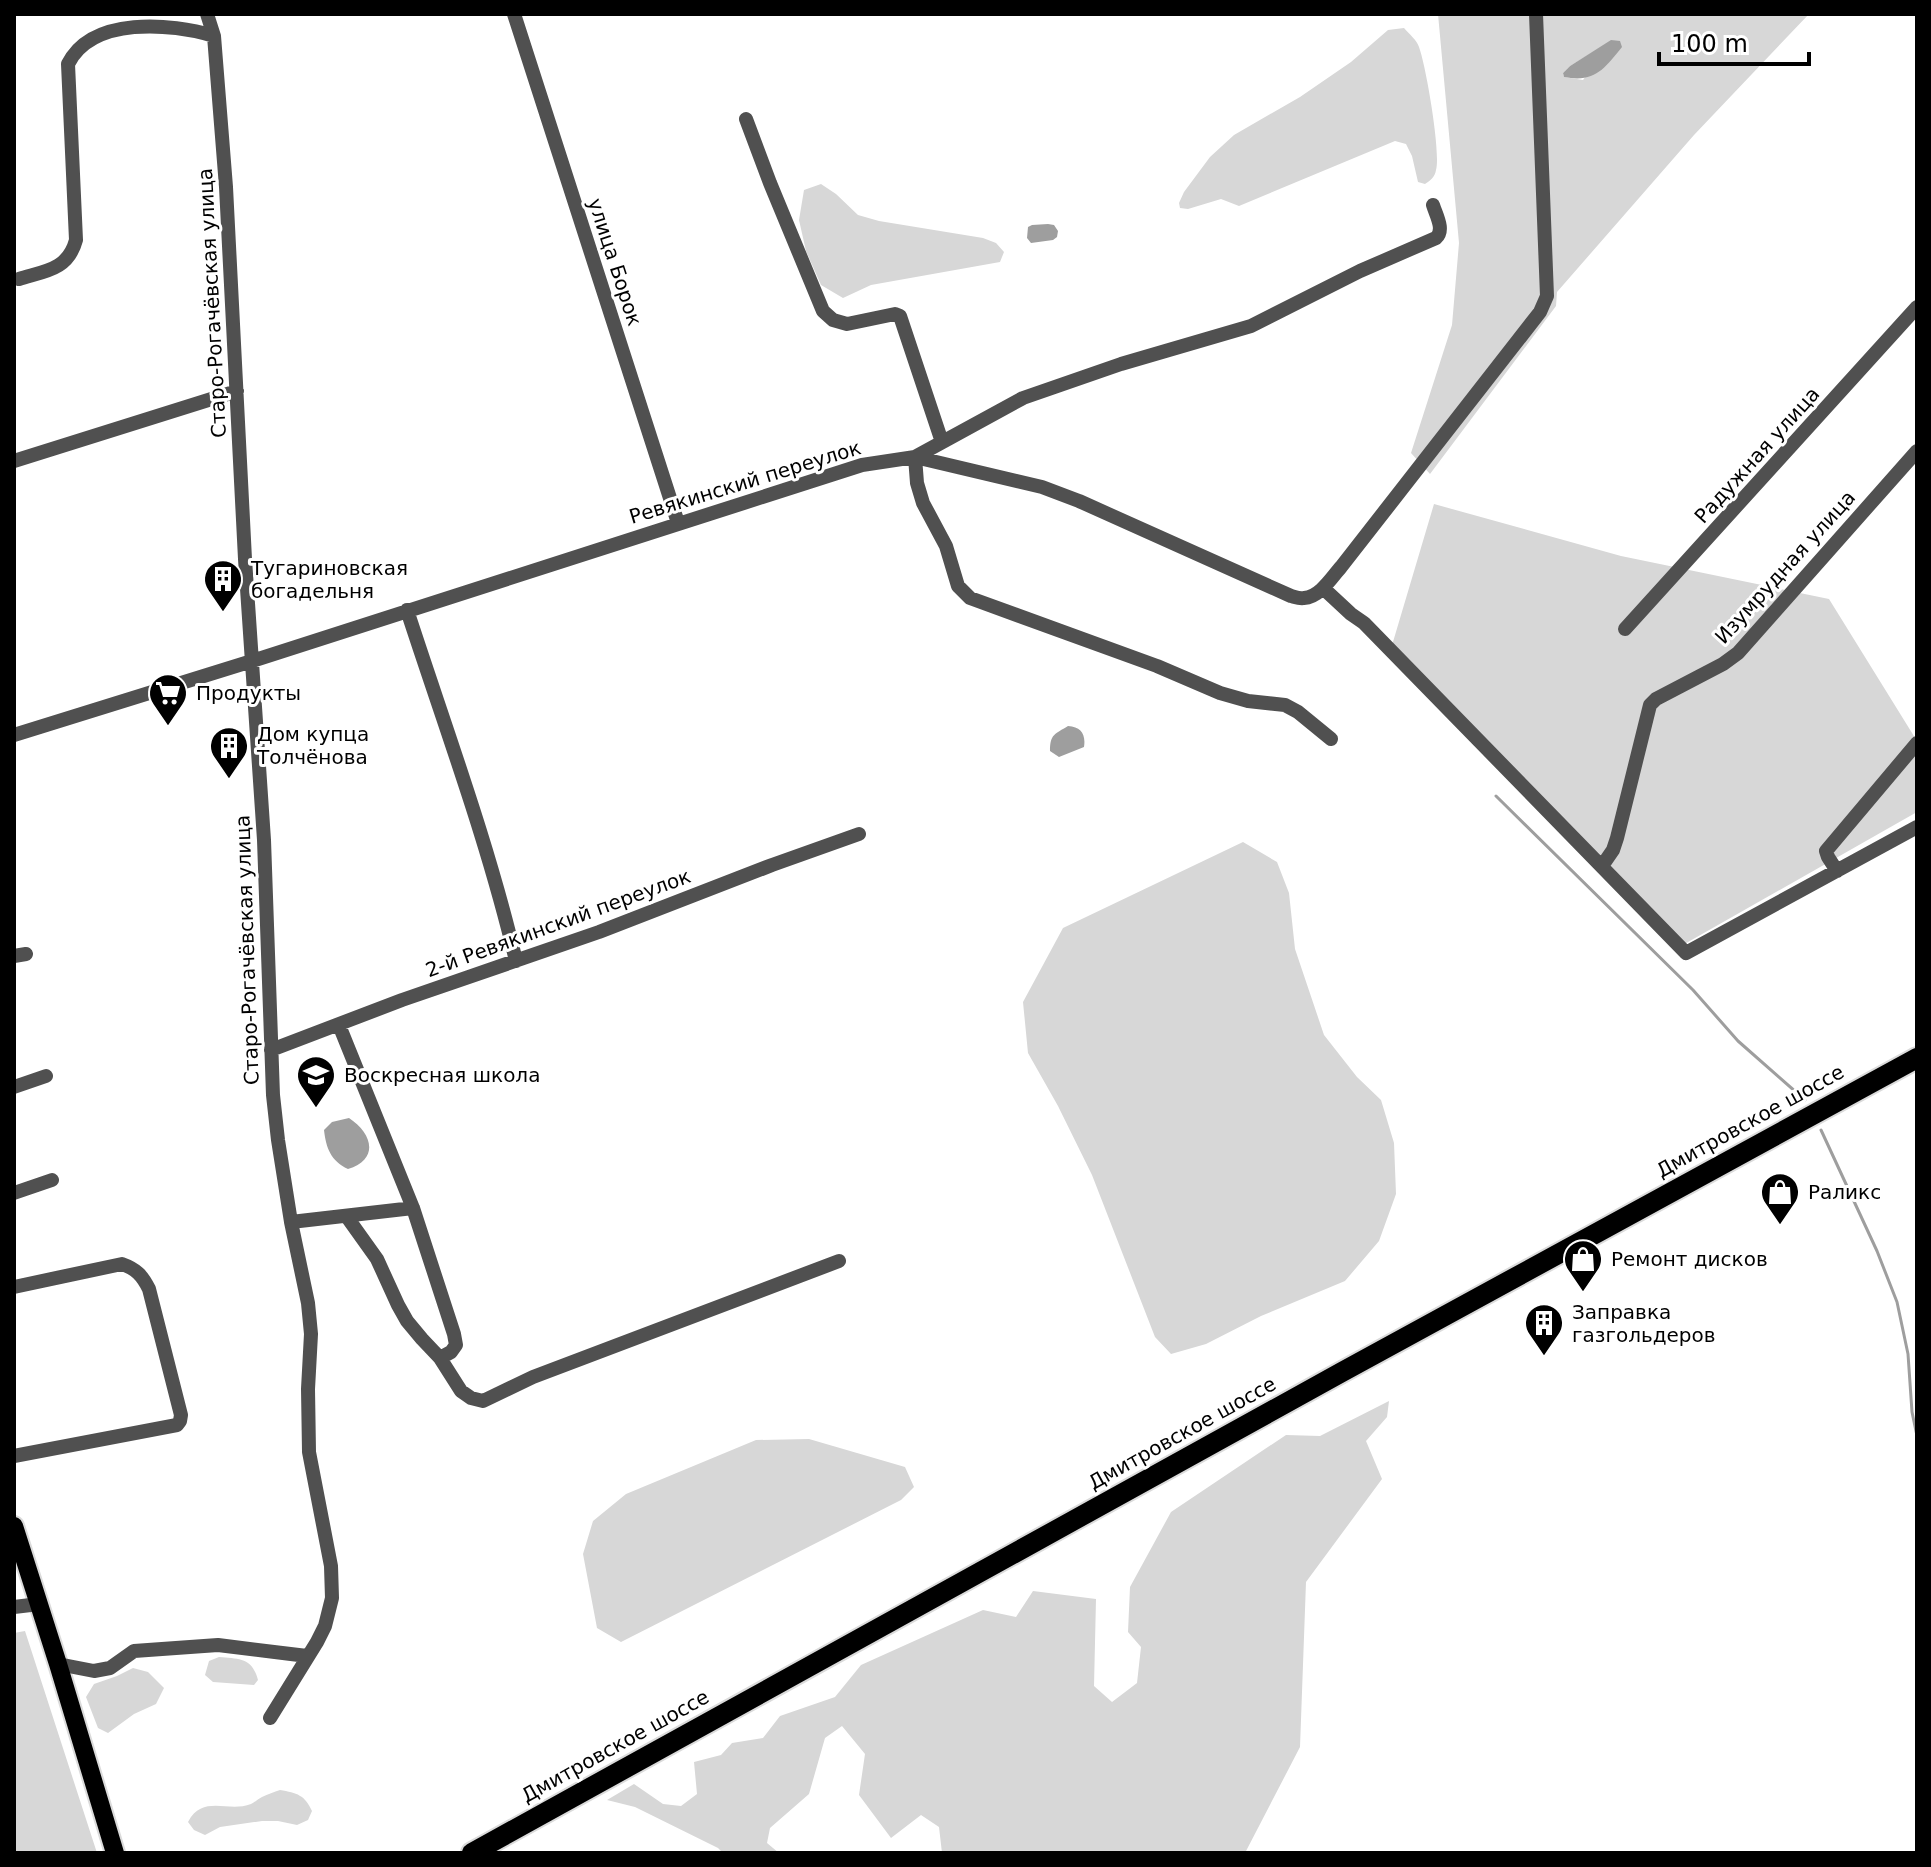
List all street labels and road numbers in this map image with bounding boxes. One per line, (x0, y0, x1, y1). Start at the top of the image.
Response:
street label: Старо-Рогачёвская улица (193, 167, 231, 439)
street label: улица Борок (583, 195, 647, 329)
street label: Радужная улица (1689, 382, 1825, 528)
street label: Ревякинский переулок (626, 435, 864, 529)
street label: Изумрудная улица (1710, 485, 1860, 649)
street label: Старо-Рогачёвская улица (230, 815, 264, 1085)
street label: 2-й Ревякинский переулок (422, 864, 694, 982)
street label: Дмитровское шоссе (1652, 1059, 1848, 1183)
street label: Дмитровское шоссе (1084, 1371, 1280, 1495)
street label: Дмитровское шоссе (517, 1684, 713, 1808)

